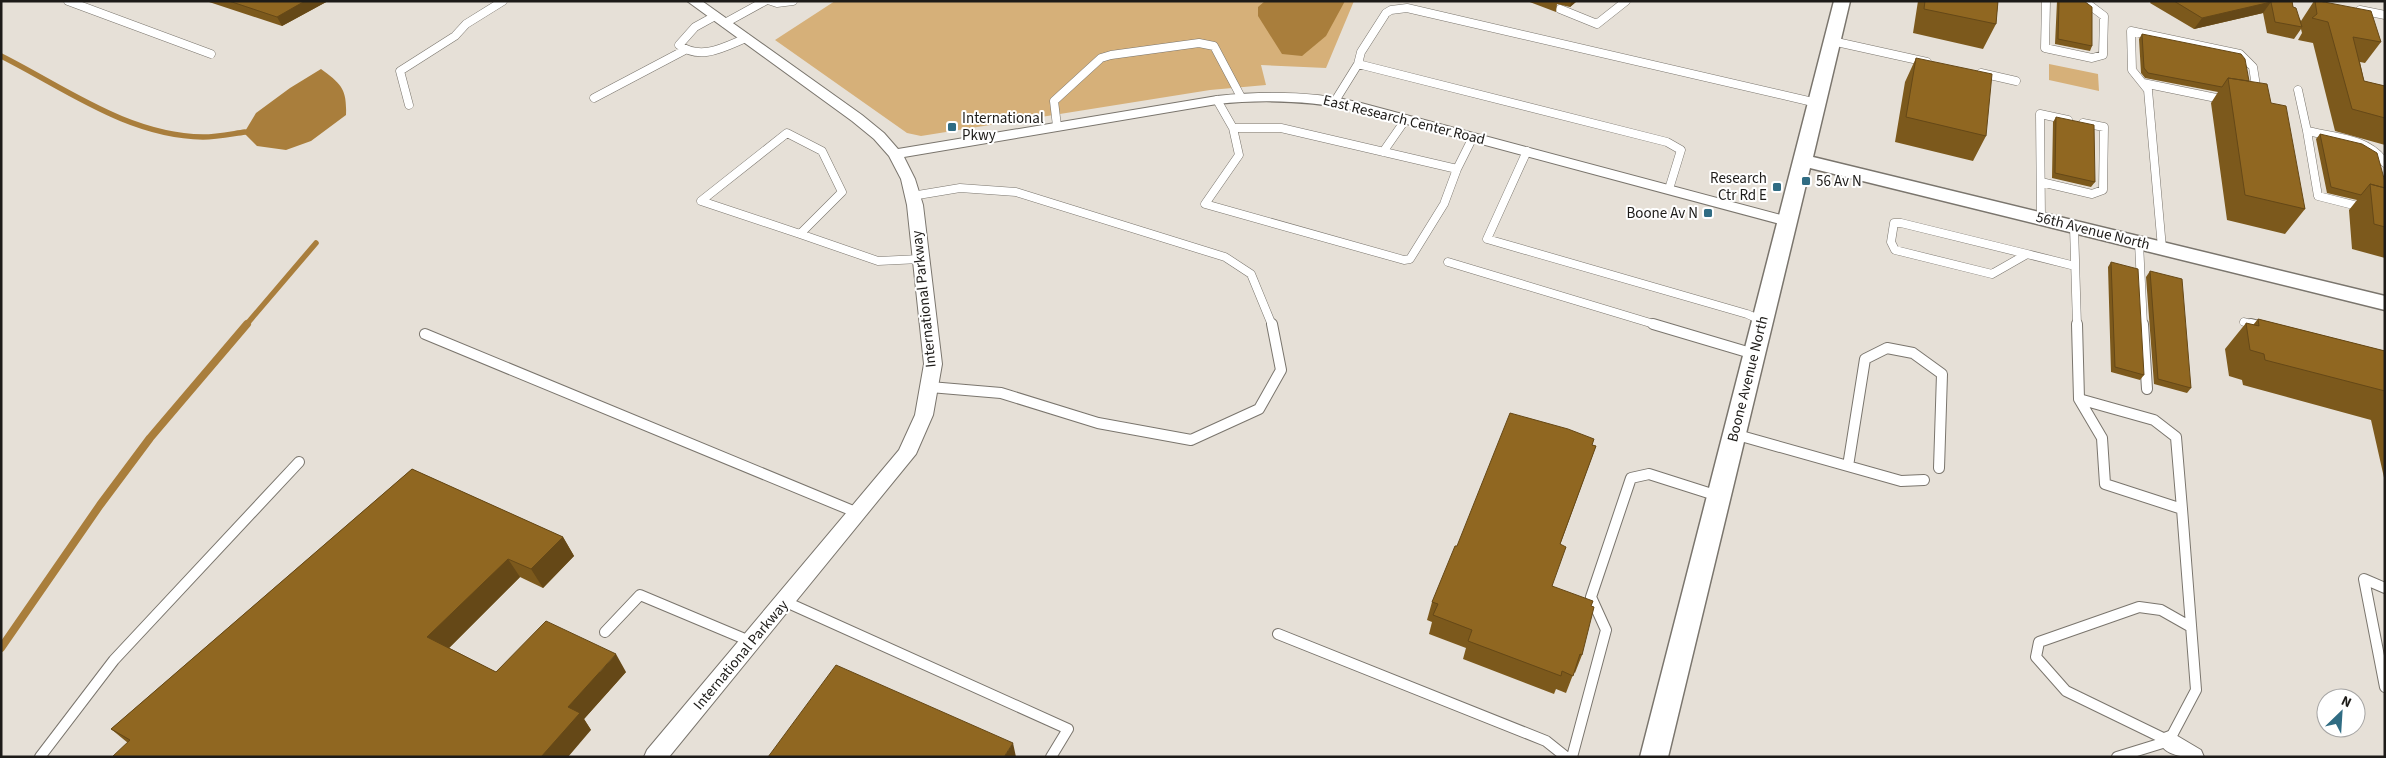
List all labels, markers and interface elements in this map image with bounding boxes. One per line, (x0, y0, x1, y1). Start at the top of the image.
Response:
street label: East Research Center Road (1321, 90, 1487, 150)
place label: International Pkwy (962, 108, 1044, 146)
marker: International Pkwy (946, 121, 958, 133)
place label: Research Ctr Rd E (1710, 168, 1767, 206)
place label: 56 Av N (1816, 171, 1862, 192)
marker: 56 Av N (1800, 175, 1812, 187)
marker: Research Ctr Rd E (1771, 181, 1783, 193)
place label: Boone Av N (1627, 203, 1698, 224)
marker: Boone Av N (1702, 207, 1714, 219)
street label: 56th Avenue North (2034, 207, 2152, 255)
street label: International Parkway (906, 229, 942, 369)
street label: Boone Avenue North (1722, 314, 1774, 444)
street label: International Parkway (689, 595, 793, 715)
north arrow (2316, 688, 2366, 738)
text: N (2338, 691, 2355, 713)

